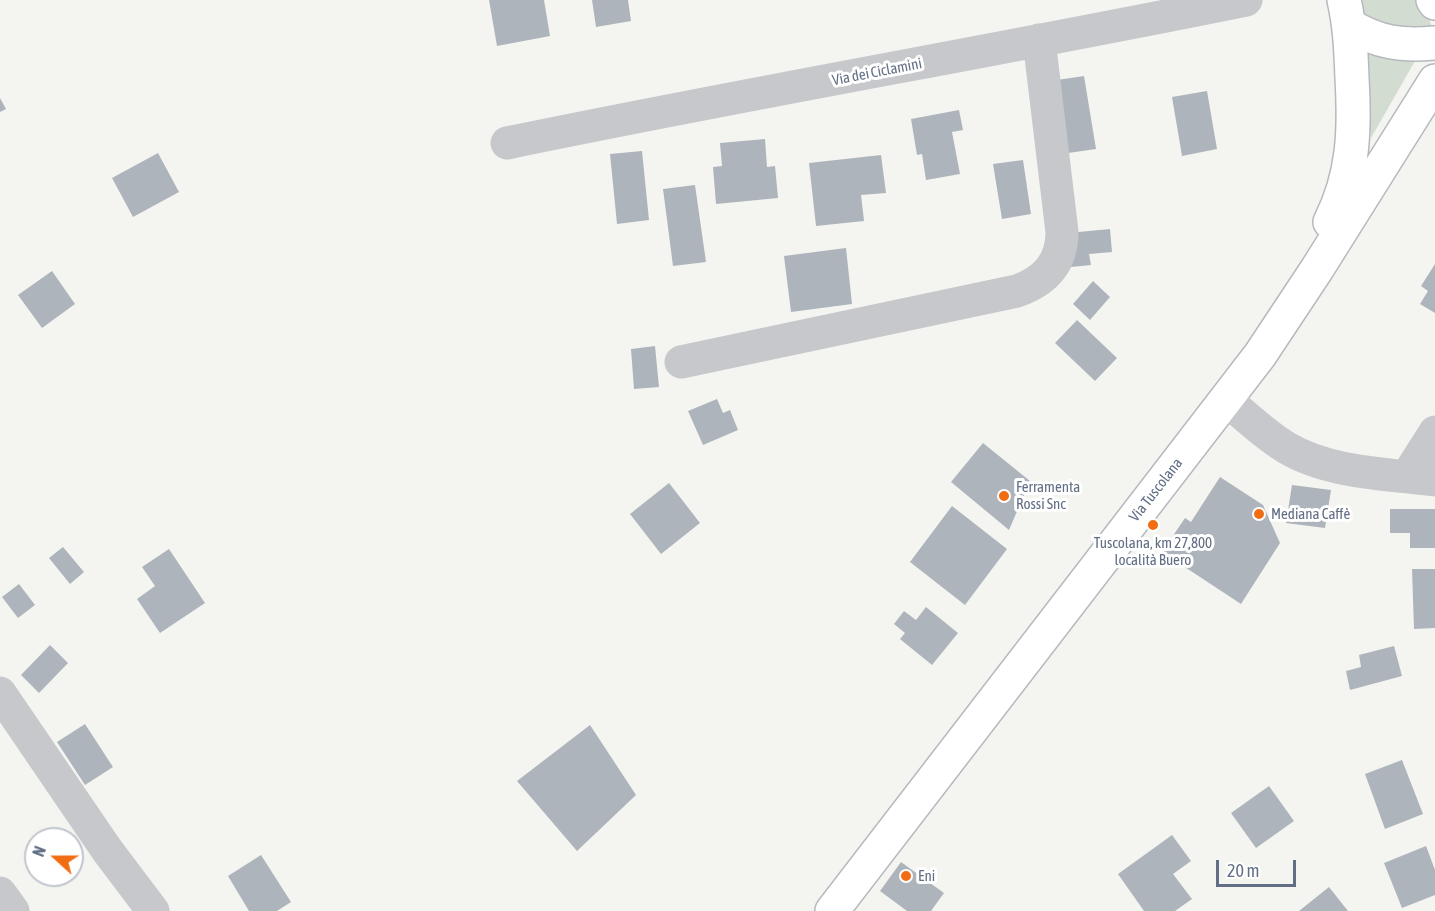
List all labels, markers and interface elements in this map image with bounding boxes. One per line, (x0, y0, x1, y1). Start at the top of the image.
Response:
street label: Via dei Ciclamini (831, 54, 923, 90)
street label: Via Tuscolana (1126, 455, 1186, 525)
place label: Ferramenta Rossi Snc (1016, 478, 1080, 513)
marker: Ferramenta Rossi Snc (997, 489, 1011, 503)
place label: Mediana Caffè (1271, 505, 1350, 523)
marker: Mediana Caffè (1252, 507, 1266, 521)
marker: Tuscolana, km 27,800 località Buero (1146, 518, 1160, 532)
place label: Tuscolana, km 27,800 località Buero (1094, 534, 1212, 569)
north arrow (24, 827, 84, 887)
text: N (29, 844, 49, 859)
scale bar (1219, 848, 1298, 886)
text: 20 m (1227, 860, 1259, 881)
place label: Eni (918, 867, 935, 885)
marker: Eni (899, 869, 913, 883)

